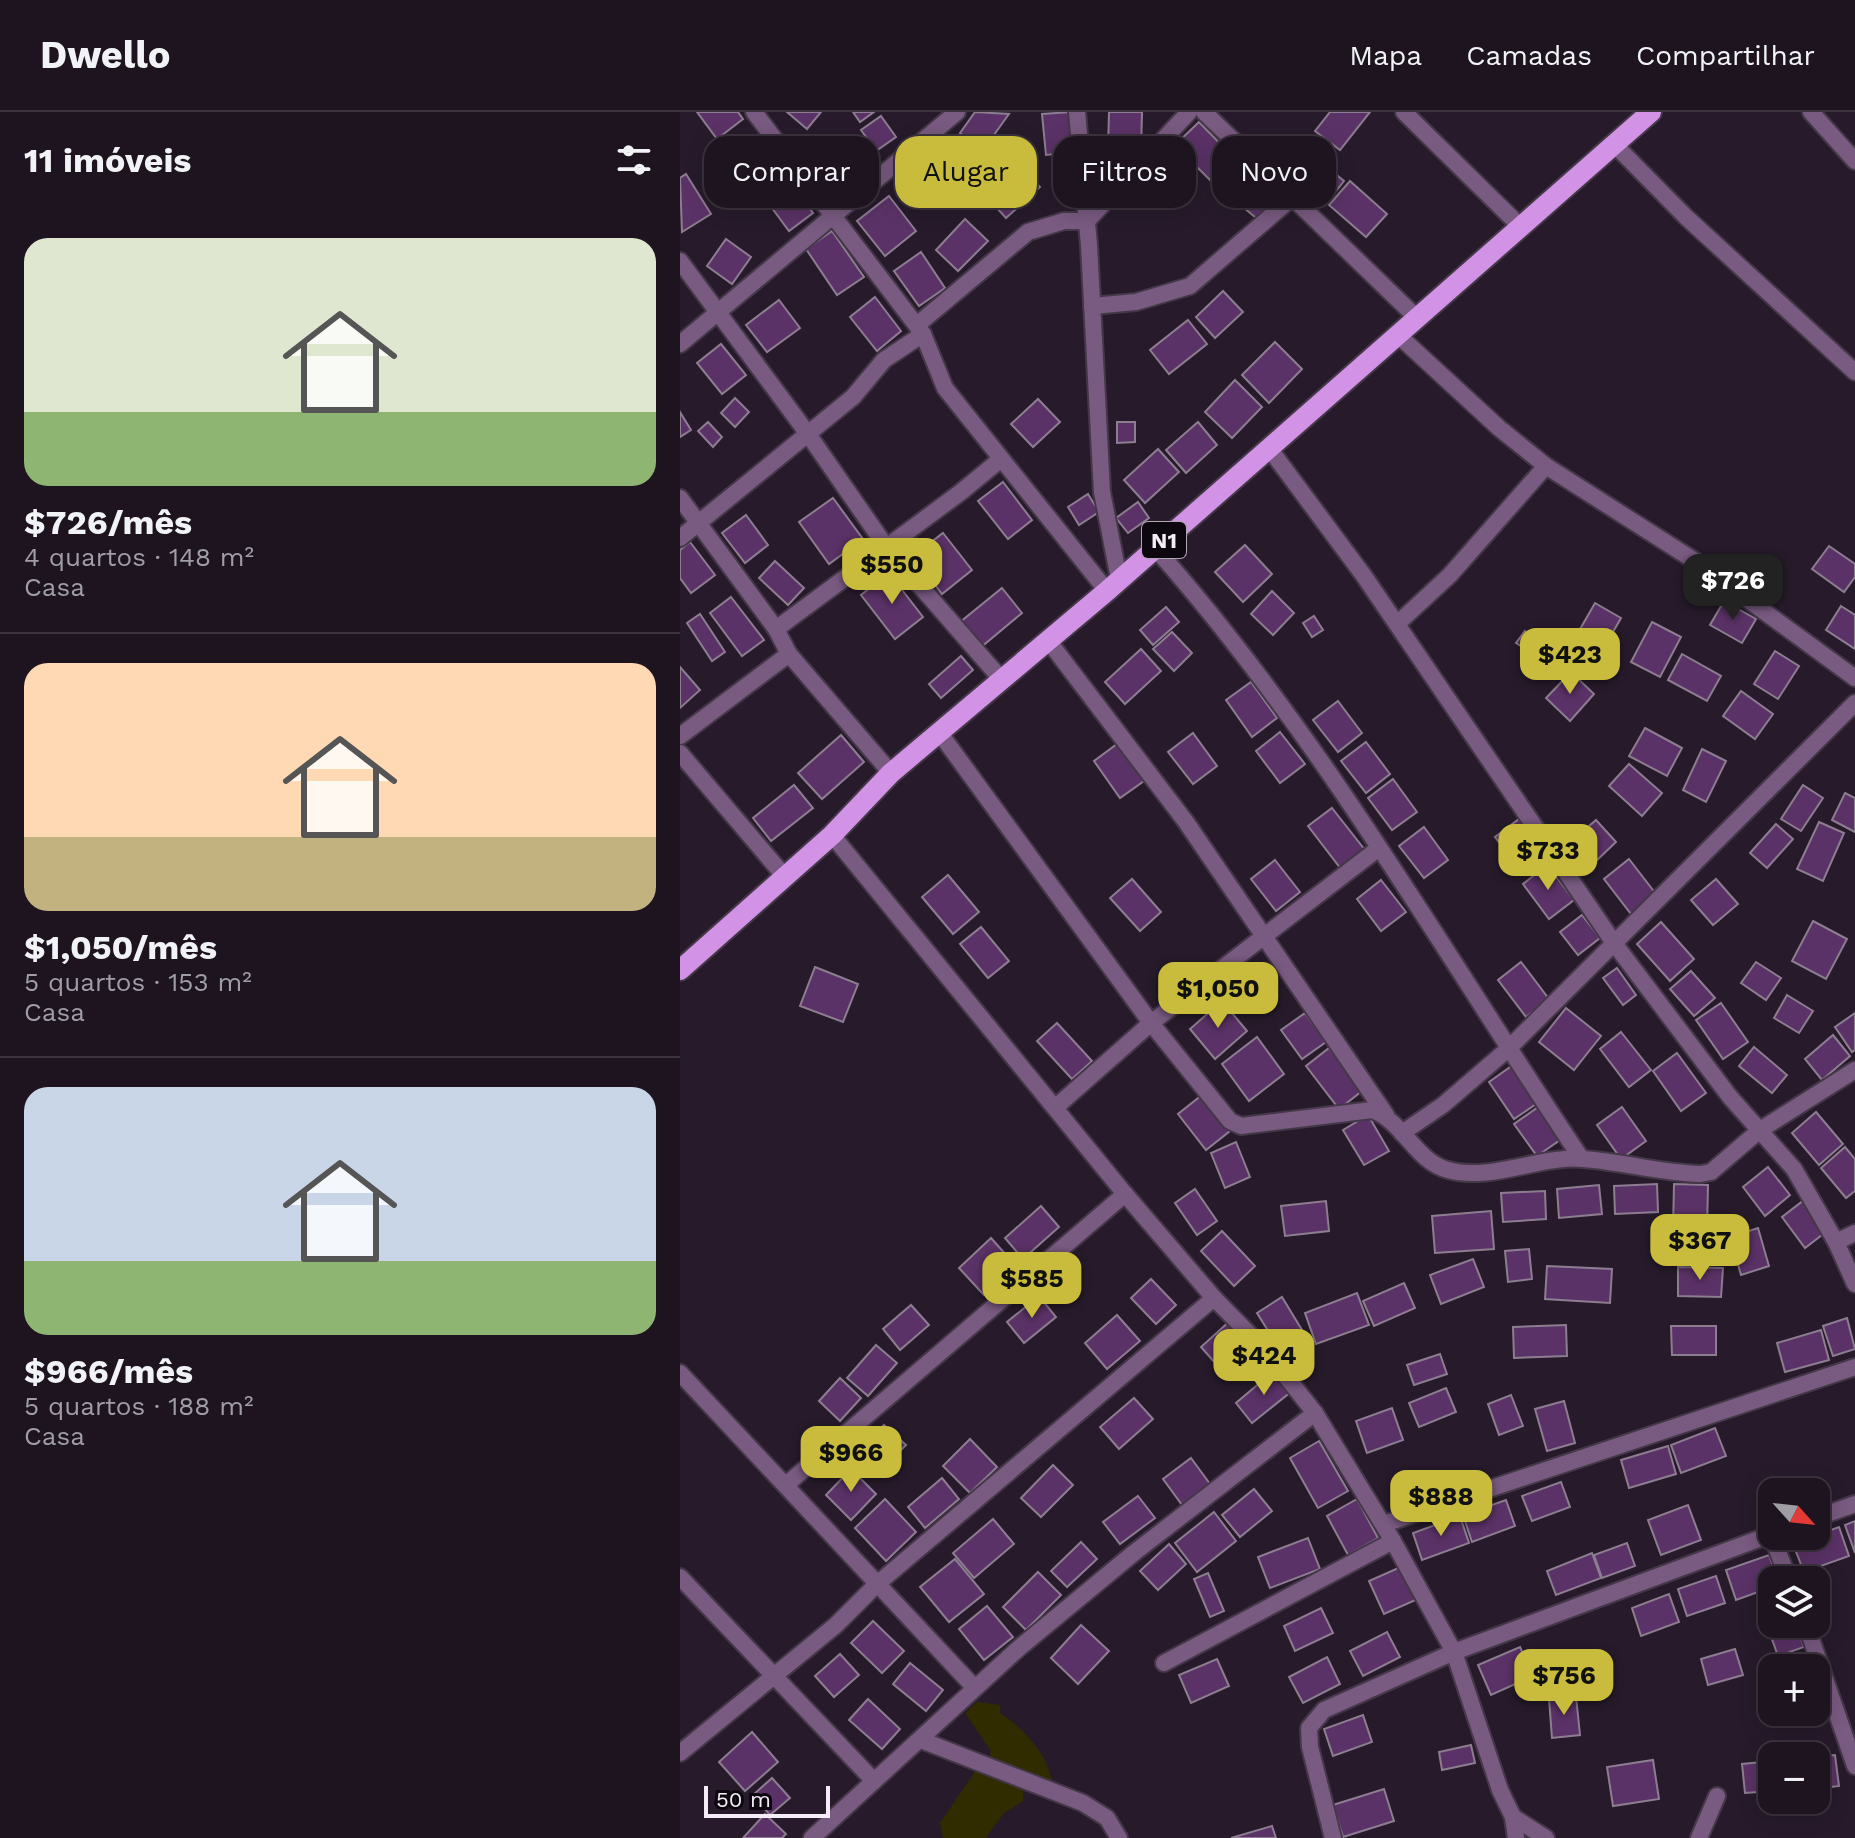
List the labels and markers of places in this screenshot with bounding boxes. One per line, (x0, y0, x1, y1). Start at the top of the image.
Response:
pin: $550 (845, 538, 939, 606)
pin: $726 (1686, 554, 1780, 622)
pin: $423 (1523, 628, 1617, 696)
pin: $733 (1501, 824, 1595, 892)
pin: $1,050 (1153, 962, 1283, 1030)
pin: $367 (1653, 1214, 1747, 1282)
pin: $585 (985, 1252, 1079, 1320)
pin: $424 (1217, 1329, 1311, 1397)
pin: $966 (804, 1426, 898, 1494)
pin: $888 (1394, 1470, 1488, 1538)
pin: $756 (1517, 1649, 1611, 1717)

